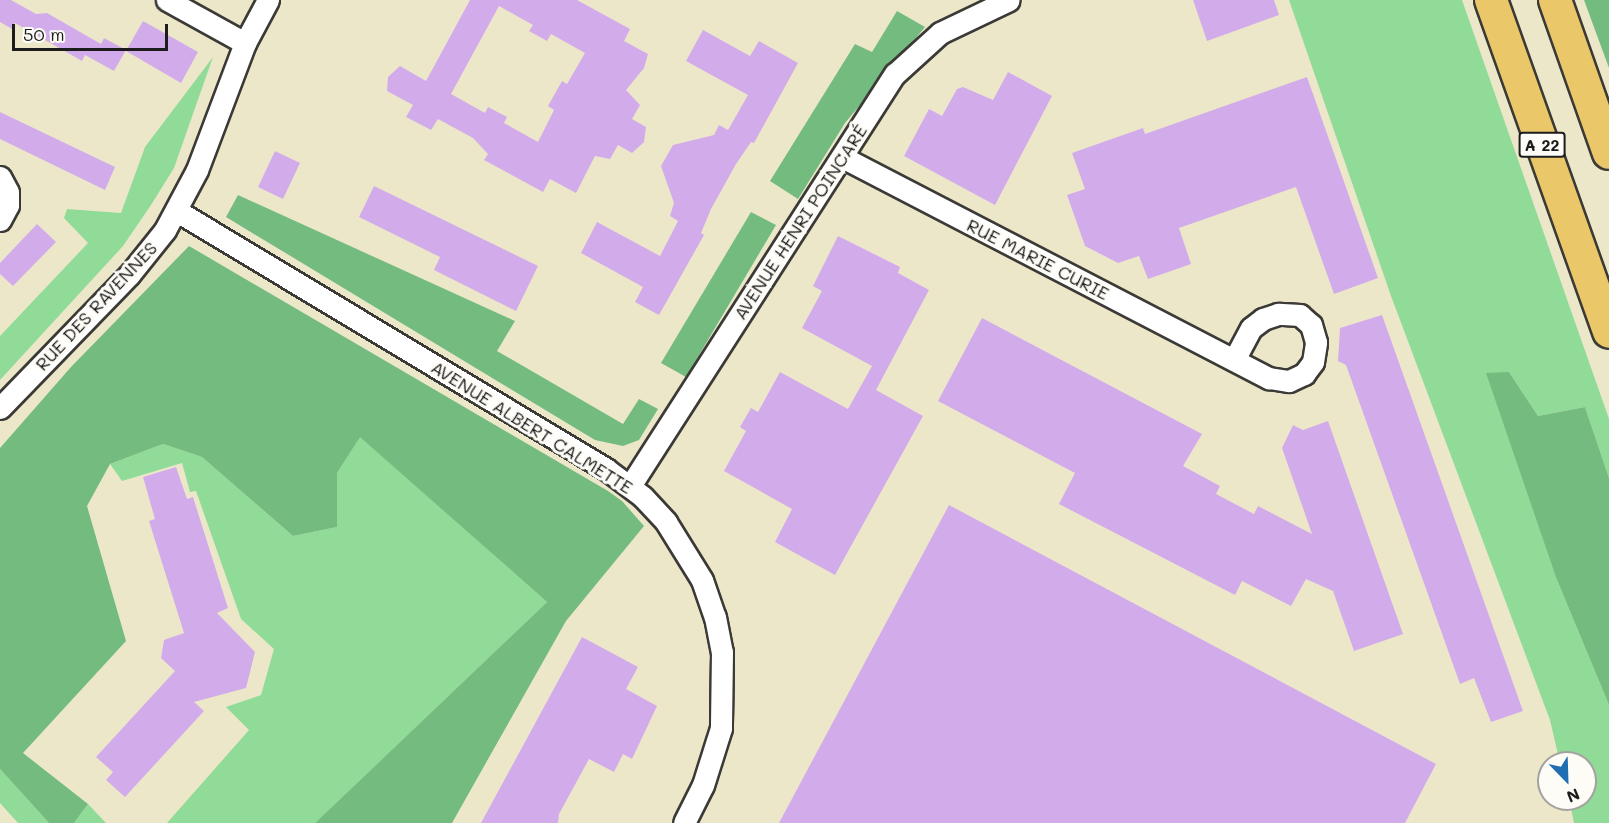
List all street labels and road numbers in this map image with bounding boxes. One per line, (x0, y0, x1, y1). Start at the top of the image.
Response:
street label: AVENUE HENRI POINCARÉ (729, 120, 871, 324)
road number: A 22 (1518, 132, 1566, 158)
street label: RUE MARIE CURIE (963, 214, 1113, 304)
street label: RUE DES RAVENNES (31, 237, 161, 375)
street label: AVENUE ALBERT CALMETTE (427, 356, 637, 498)

